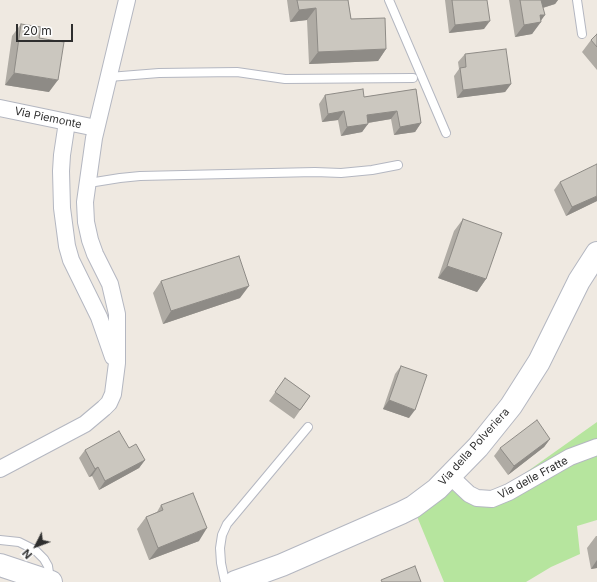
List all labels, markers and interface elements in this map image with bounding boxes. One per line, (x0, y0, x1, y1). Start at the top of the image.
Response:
scale bar (18, 16, 75, 42)
text: 20 m (23, 23, 52, 38)
street label: Via Piemonte (13, 104, 83, 132)
street label: Via della Polveriera (436, 406, 512, 488)
street label: Via delle Fratte (496, 454, 570, 502)
north arrow (16, 526, 56, 566)
text: N (19, 546, 35, 562)

